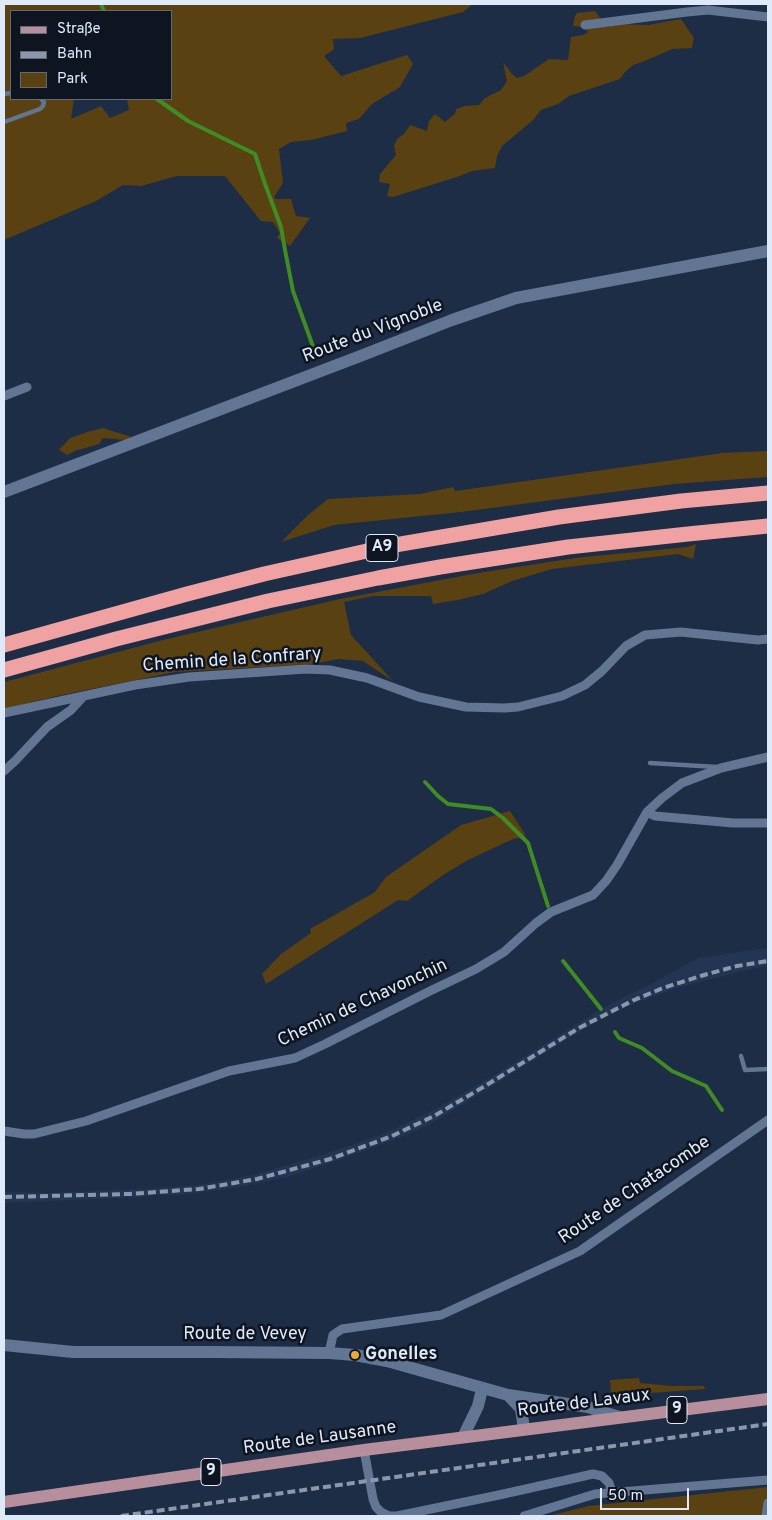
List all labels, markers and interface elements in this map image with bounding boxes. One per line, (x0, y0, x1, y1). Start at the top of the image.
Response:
legend (10, 10, 172, 100)
text: Straße (57, 20, 101, 39)
text: Bahn (57, 45, 92, 64)
text: Park (57, 70, 88, 89)
street label: Route du Vignoble (300, 295, 446, 369)
road number: A9 (366, 534, 398, 562)
street label: Chemin de la Confrary (142, 644, 322, 678)
street label: Chemin de Chavonchin (275, 955, 451, 1053)
street label: Route de Chatacombe (555, 1132, 715, 1250)
street label: Route de Vevey (183, 1324, 307, 1346)
place label: Gonelles (365, 1344, 437, 1366)
marker: Gonelles (349, 1349, 361, 1361)
street label: Route de Lavaux (516, 1385, 652, 1423)
road number: 9 (667, 1396, 687, 1424)
street label: Route de Lausanne (242, 1418, 398, 1460)
road number: 9 (201, 1458, 221, 1485)
scale bar (602, 1478, 691, 1510)
text: 50 m (608, 1487, 643, 1506)

